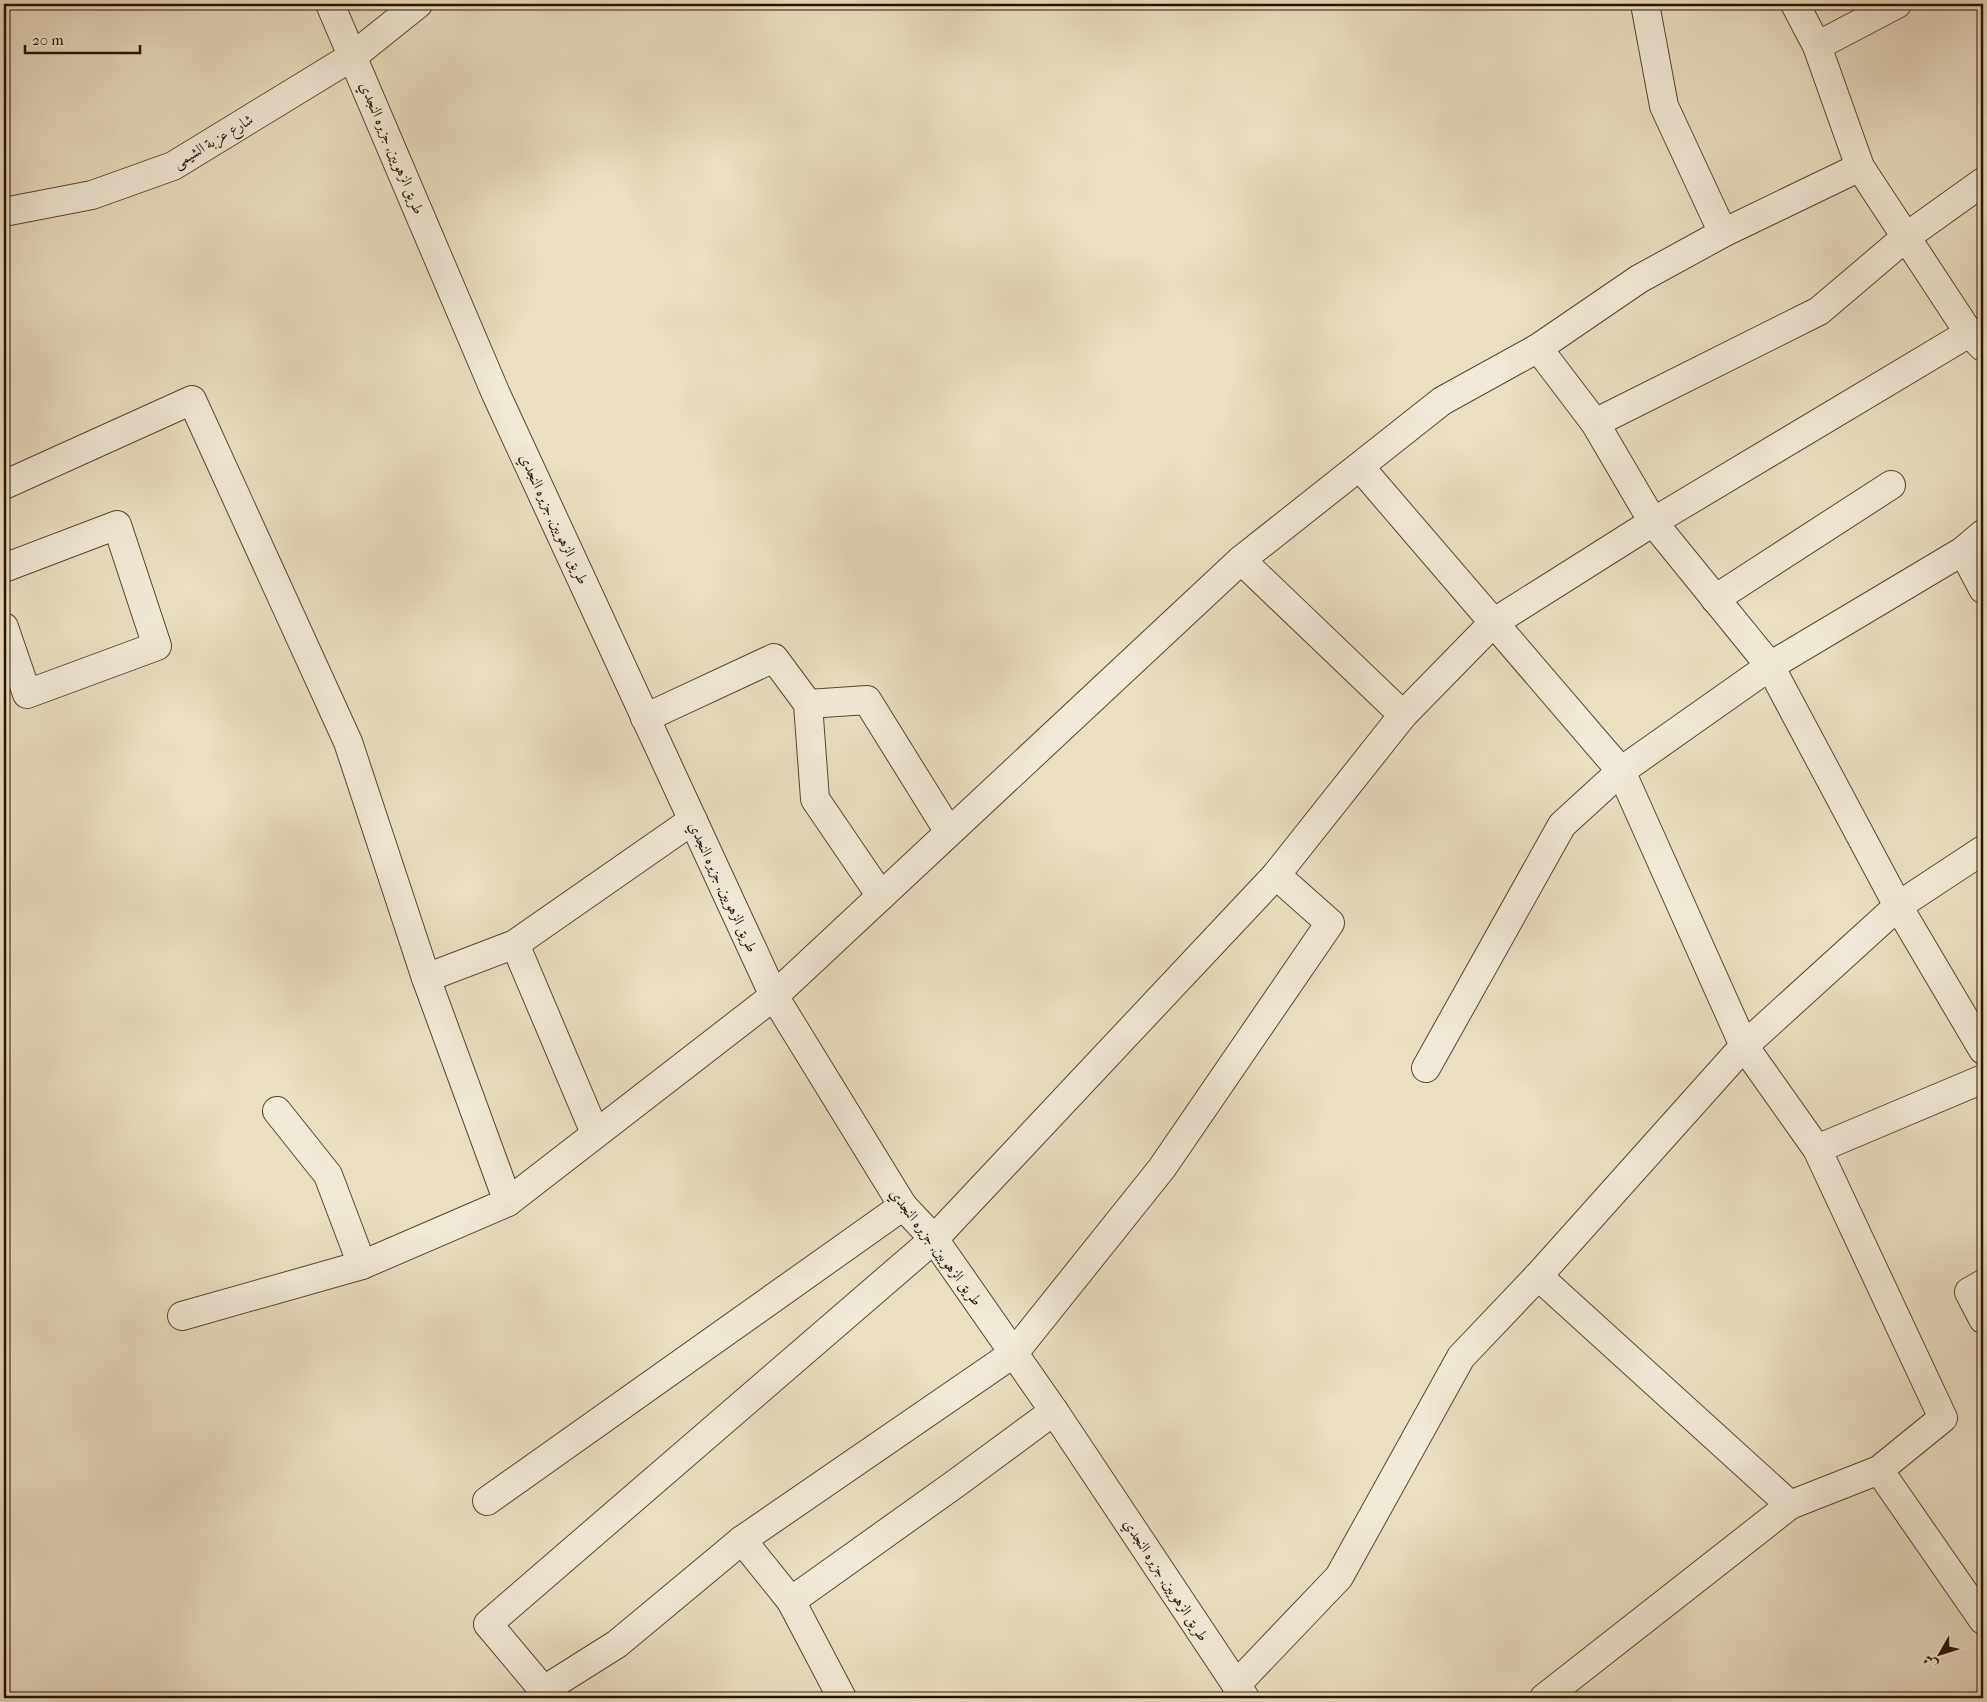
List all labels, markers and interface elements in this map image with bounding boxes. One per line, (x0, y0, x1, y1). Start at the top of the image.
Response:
scale bar (25, 22, 140, 54)
text: 20 m (32, 31, 64, 49)
street label: طريق الزهويين, جزيره النجدي (353, 79, 428, 218)
street label: شارع عزبة الشيمى (170, 110, 258, 175)
street label: طريق الزهويين, جزيره النجدي (513, 451, 592, 589)
street label: طريق الزهويين, جزيره النجدي (682, 819, 761, 957)
street label: طريق الزهويين, جزيره النجدي (884, 1185, 986, 1311)
street label: طريق الزهويين, جزيره النجدي (1117, 1515, 1212, 1646)
north arrow (1914, 1630, 1964, 1680)
text: ش (1919, 1651, 1941, 1673)

